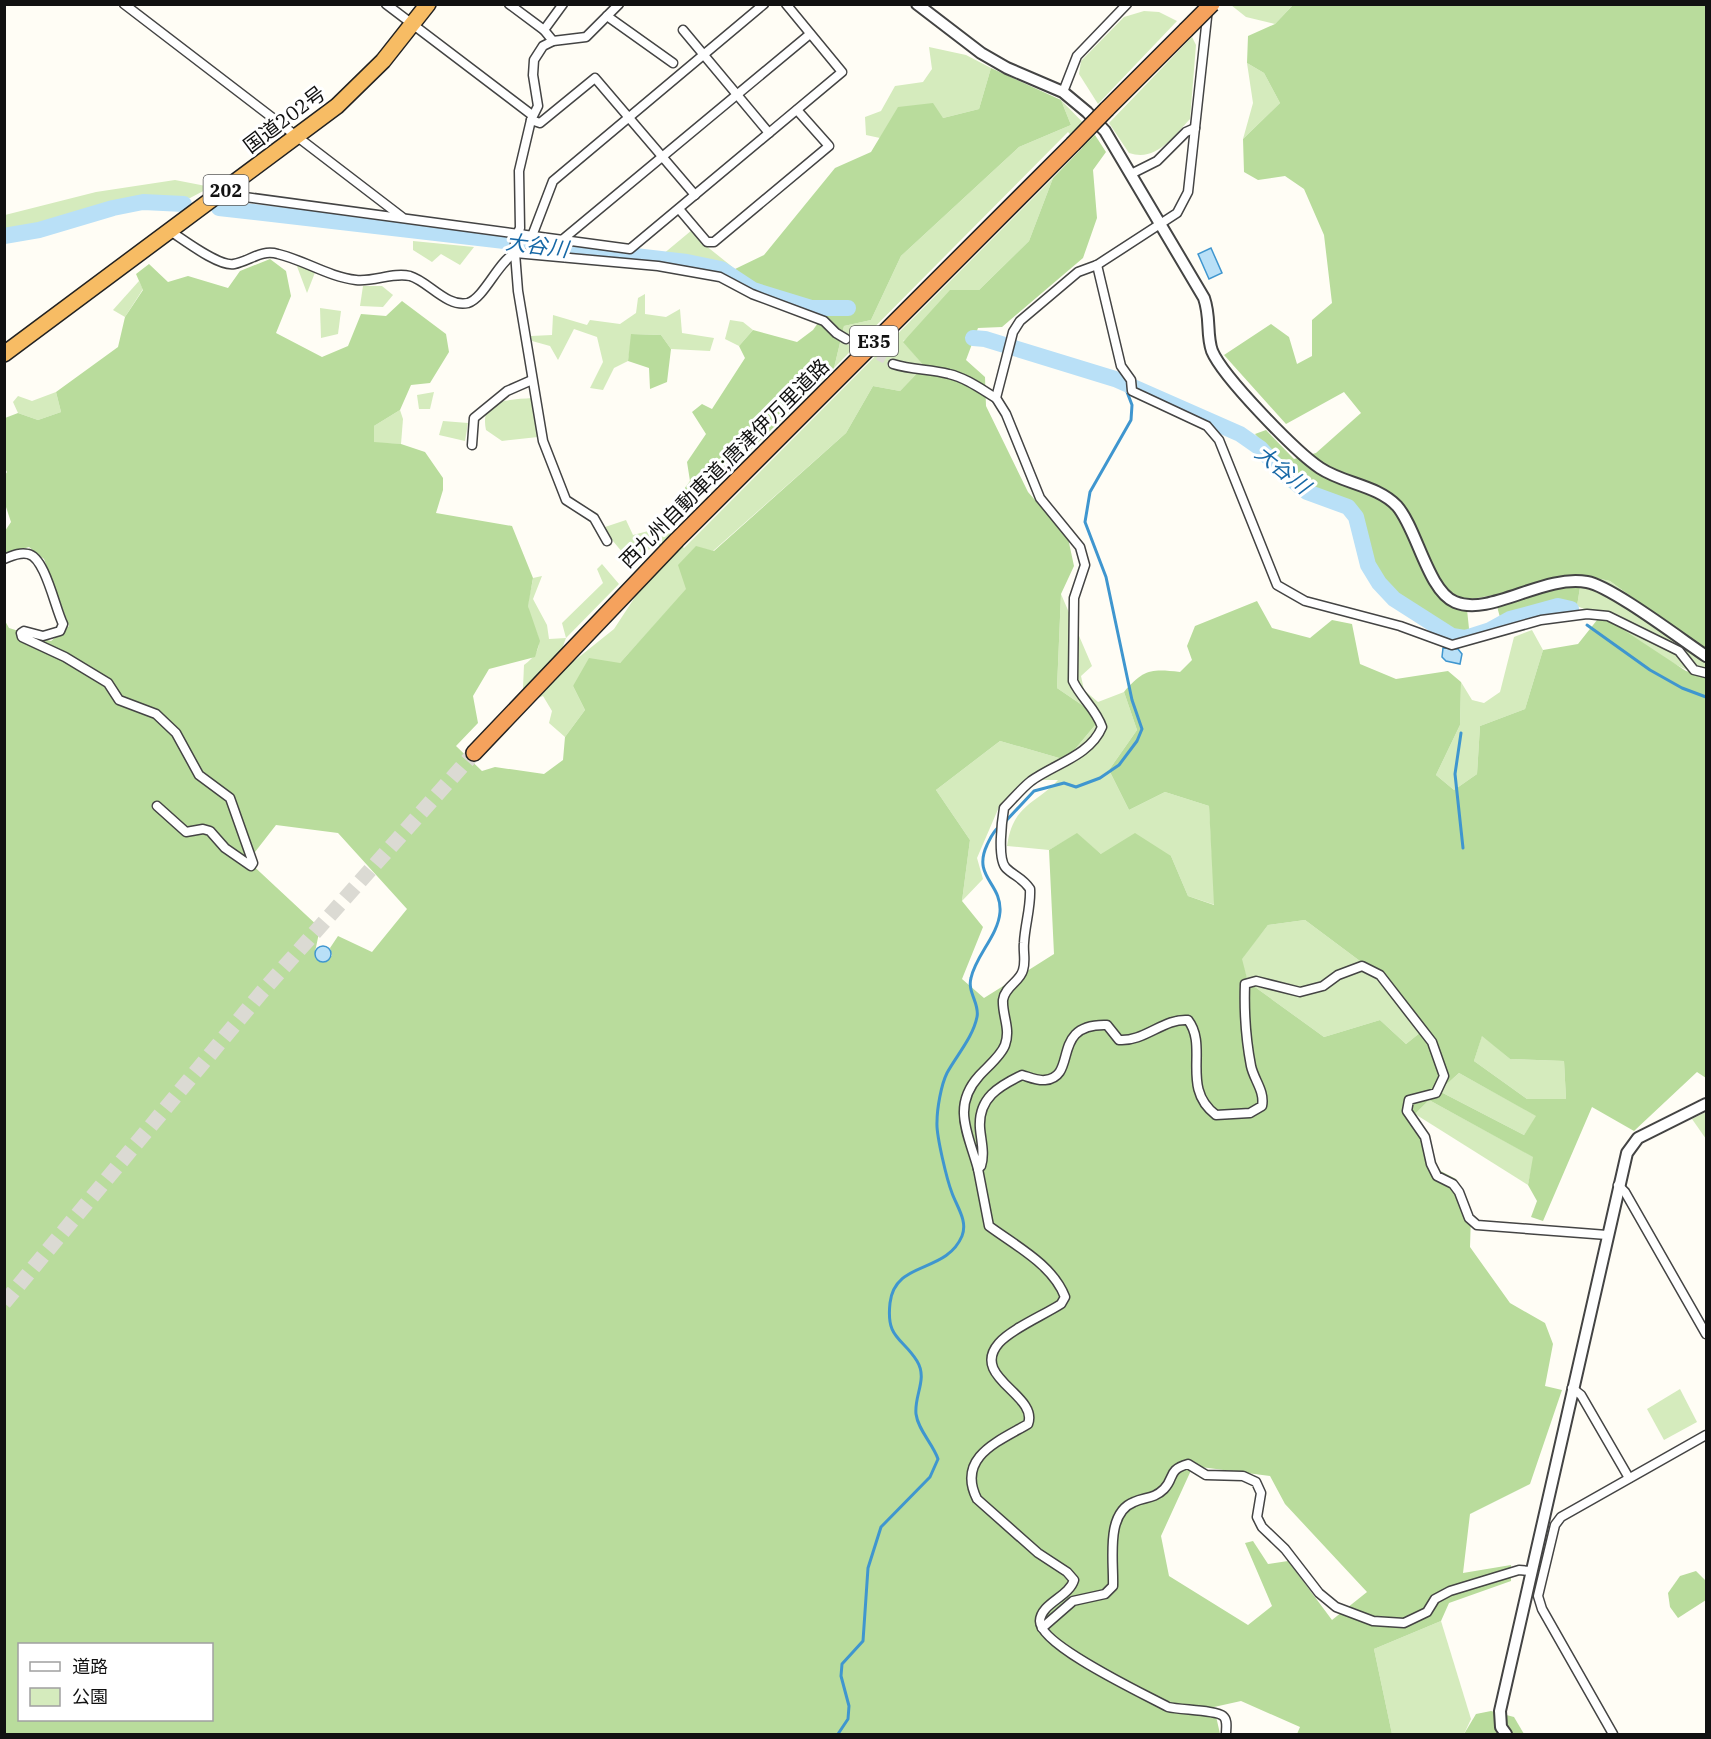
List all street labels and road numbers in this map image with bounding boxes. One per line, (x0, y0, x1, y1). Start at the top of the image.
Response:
street label: 国道202号 (238, 79, 330, 159)
road number: 202 (204, 175, 248, 205)
road number: E35 (850, 326, 898, 356)
street label: 西九州自動車道;唐津伊万里道路 (613, 352, 835, 574)

